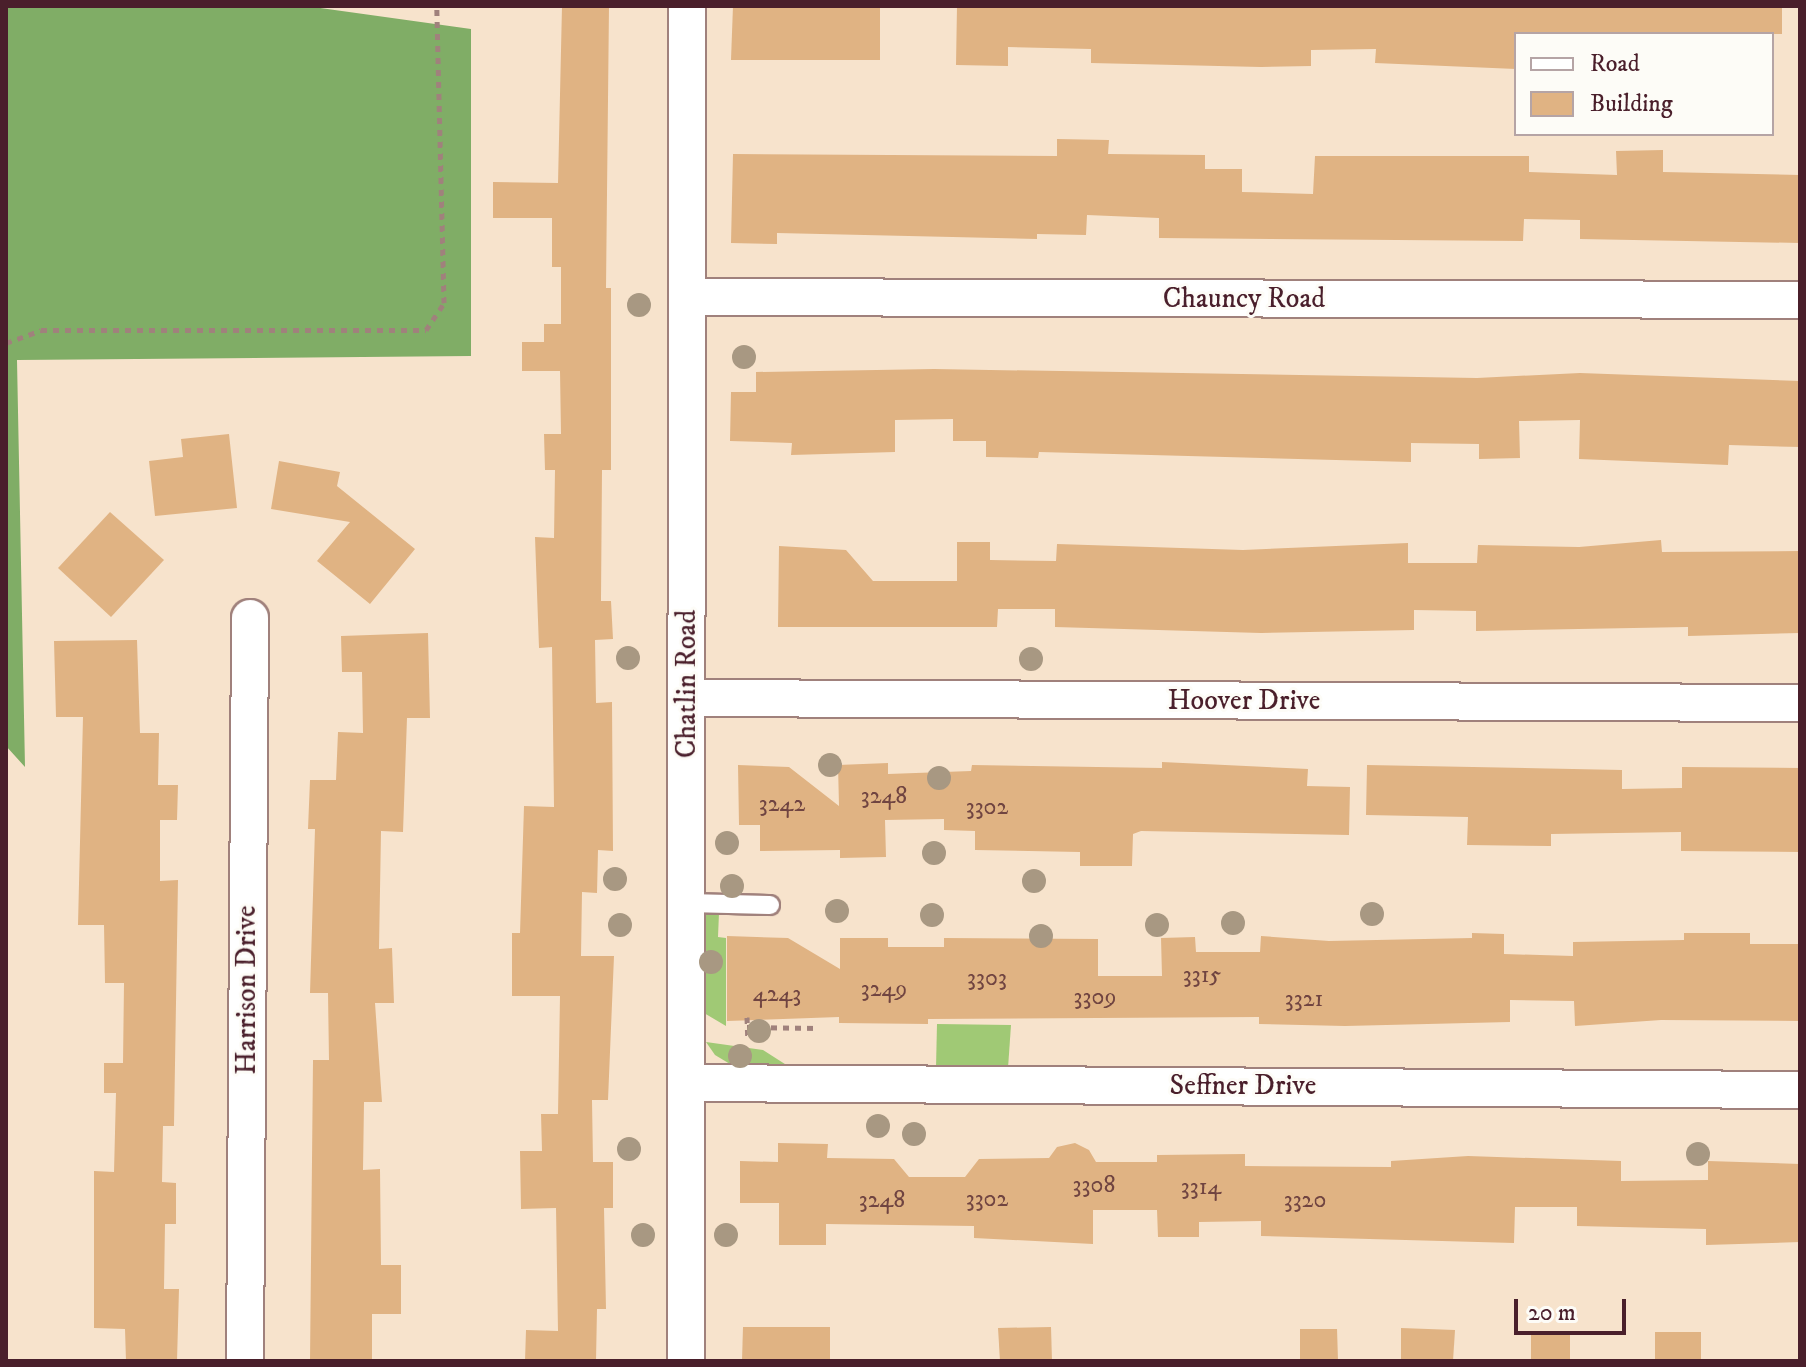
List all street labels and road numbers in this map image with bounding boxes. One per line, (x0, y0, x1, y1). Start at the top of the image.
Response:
street label: Chauncy Road (1163, 282, 1325, 316)
street label: Chatlin Road (670, 610, 704, 758)
street label: Hoover Drive (1168, 684, 1320, 718)
street label: Harrison Drive (230, 905, 264, 1075)
street label: Seffner Drive (1170, 1069, 1316, 1103)

